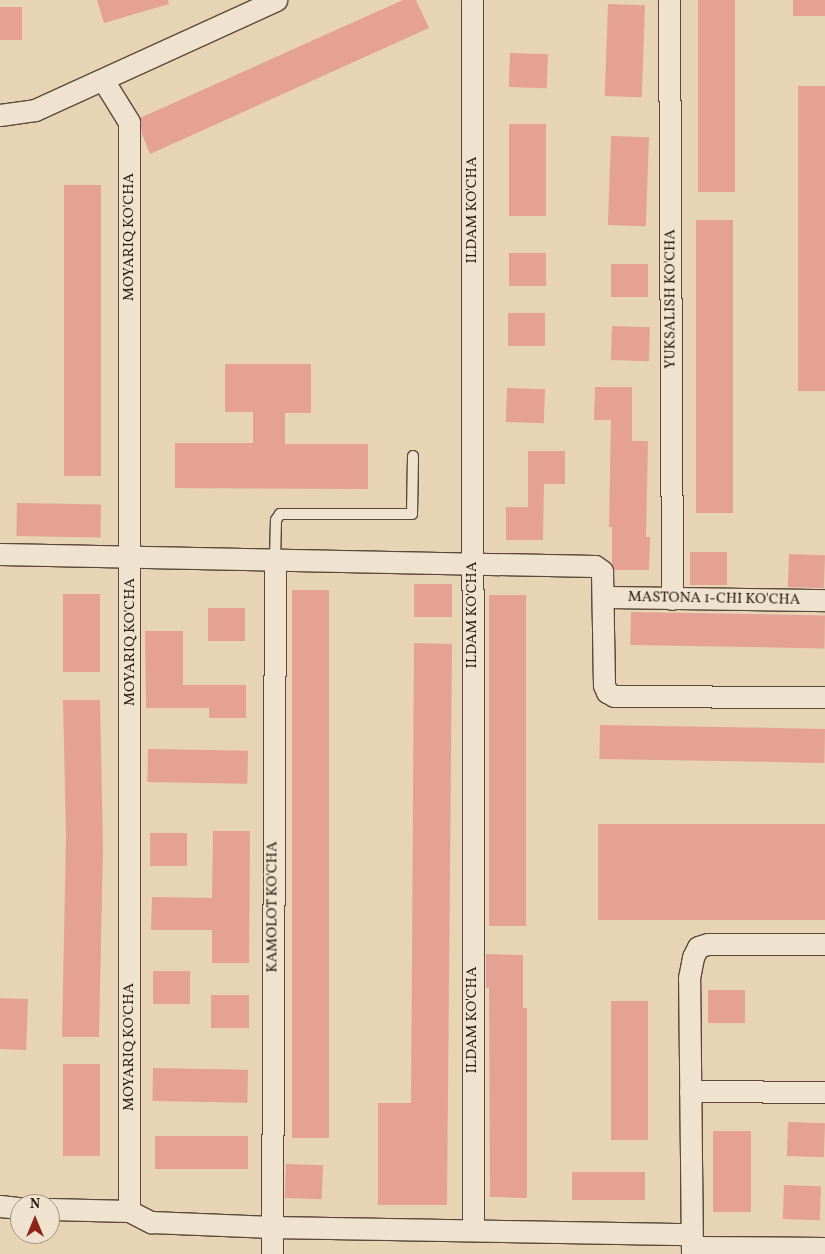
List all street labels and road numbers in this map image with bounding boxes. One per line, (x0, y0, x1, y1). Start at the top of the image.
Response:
street label: ILDAM KO'CHA (464, 157, 482, 263)
street label: MOYARIQ KO'CHA (121, 173, 139, 301)
street label: YUKSALISH KO'CHA (662, 229, 680, 369)
street label: ILDAM KO'CHA (464, 562, 482, 668)
street label: MOYARIQ KO'CHA (122, 578, 140, 706)
street label: MASTONA 1-CHI KO'CHA (628, 588, 800, 610)
street label: KAMOLOT KO'CHA (264, 841, 282, 973)
street label: ILDAM KO'CHA (464, 967, 482, 1073)
street label: MOYARIQ KO'CHA (121, 983, 139, 1111)

